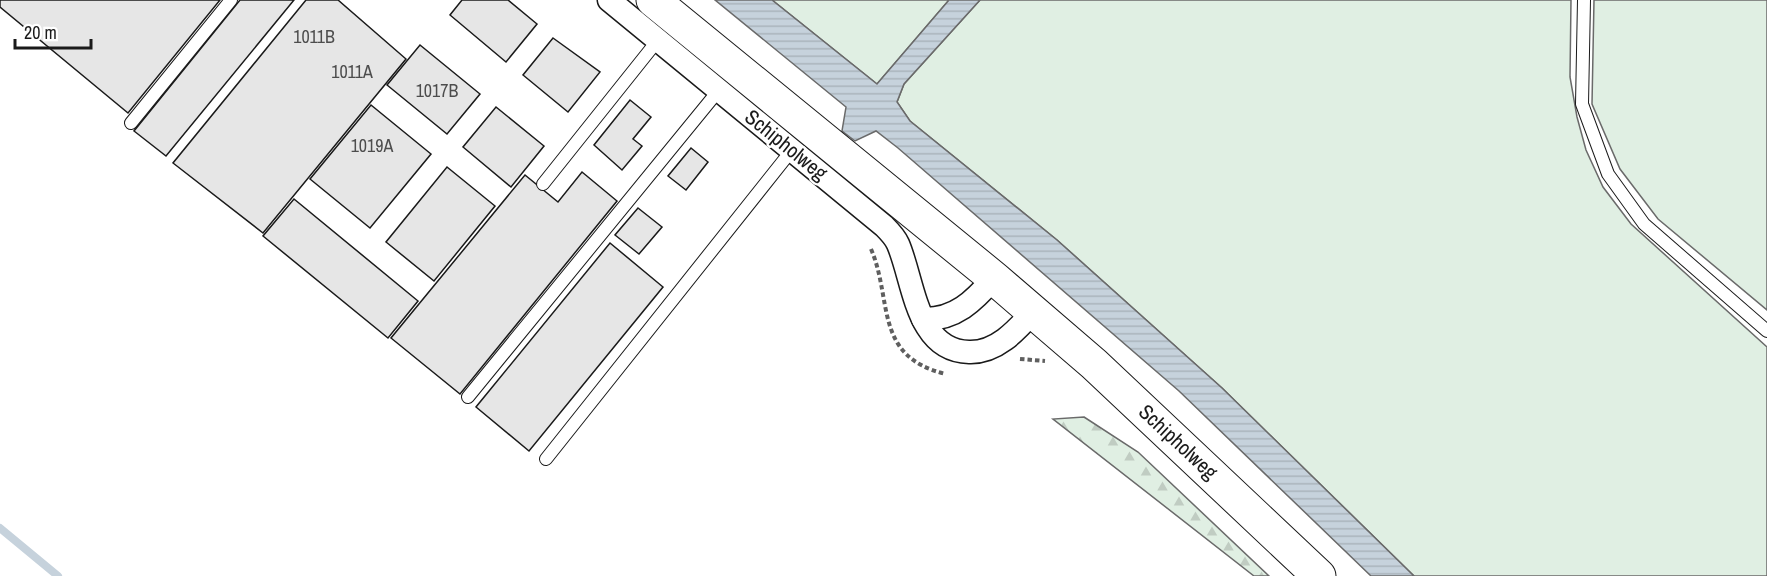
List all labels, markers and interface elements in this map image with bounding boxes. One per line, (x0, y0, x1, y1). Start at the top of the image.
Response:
scale bar (15, 12, 92, 50)
text: 20 m (24, 20, 57, 45)
house number: 1011B (293, 24, 335, 49)
house number: 1011A (331, 59, 373, 84)
house number: 1017B (416, 78, 458, 103)
street label: Schipholweg (739, 102, 834, 187)
house number: 1019A (351, 133, 393, 158)
street label: Schipholweg (1132, 397, 1225, 486)

